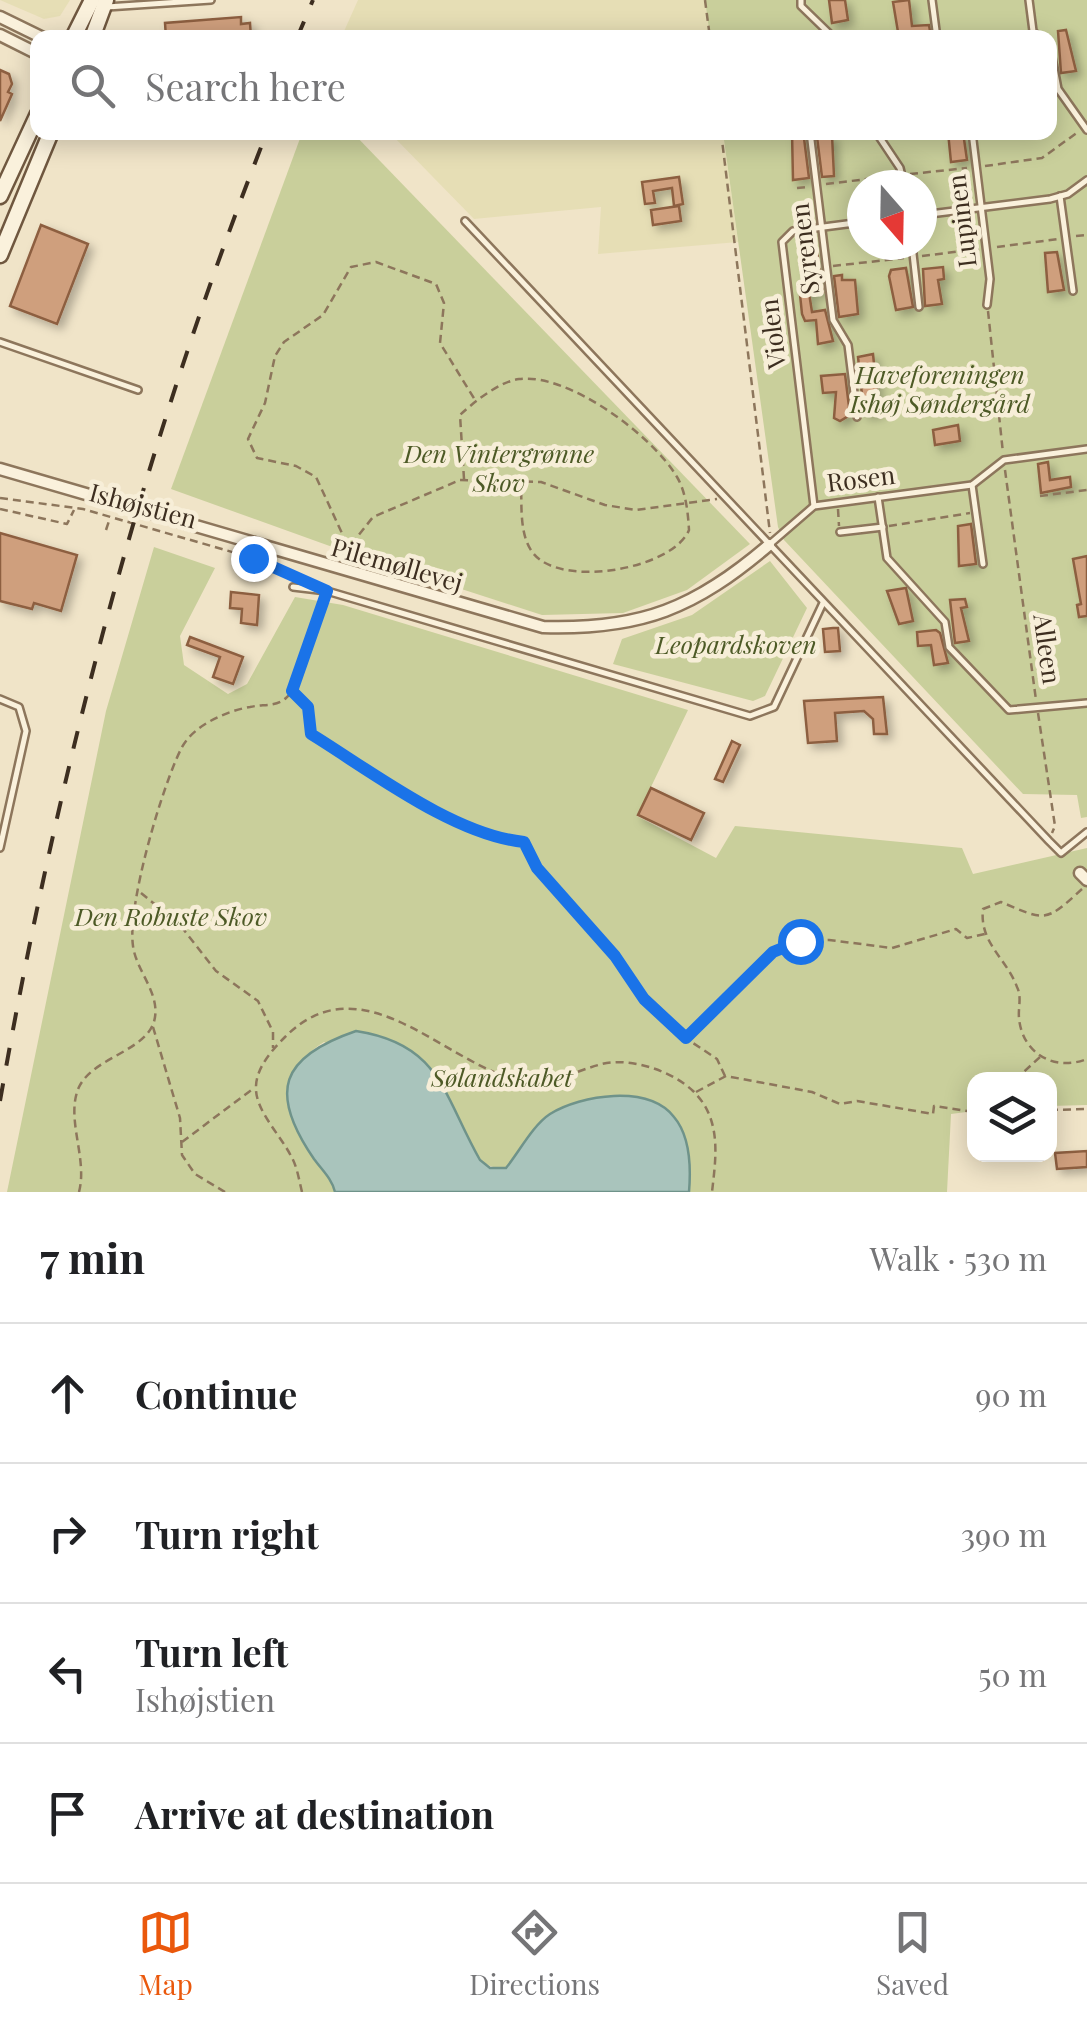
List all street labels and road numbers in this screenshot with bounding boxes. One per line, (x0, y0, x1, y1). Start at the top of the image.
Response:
street label: Lupinen (938, 173, 983, 270)
street label: Syrenen (782, 202, 825, 297)
street label: Violen (751, 297, 792, 372)
street label: Rosen (825, 457, 897, 498)
street label: Ishøjstien (86, 474, 201, 535)
street label: Pilemøllevej (328, 529, 467, 598)
street label: Alleen (1027, 611, 1070, 686)

